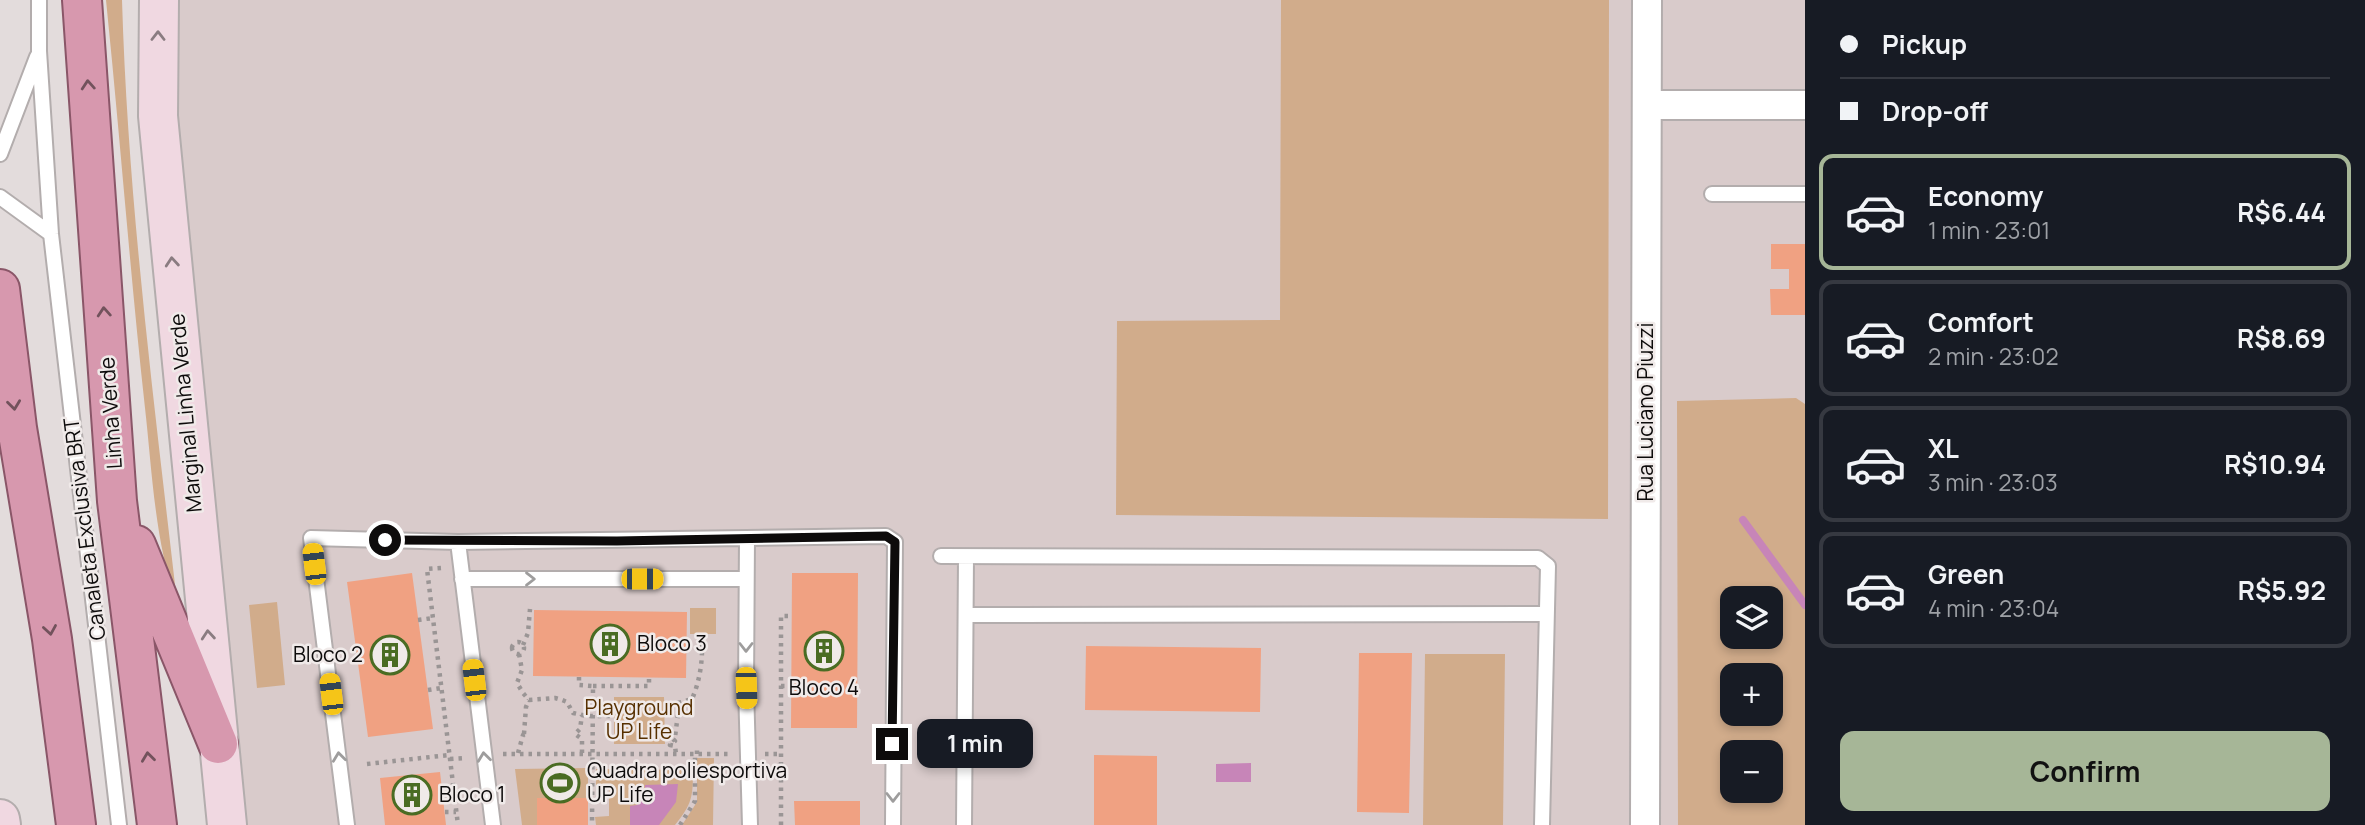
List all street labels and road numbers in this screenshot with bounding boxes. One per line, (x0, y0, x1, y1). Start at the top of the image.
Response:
street label: Marginal Linha Verde (162, 313, 208, 514)
street label: Rua Luciano Piuzzi (1631, 323, 1659, 501)
street label: Linha Verde (92, 356, 128, 470)
street label: Canaleta Exclusiva BRT (56, 416, 112, 642)

